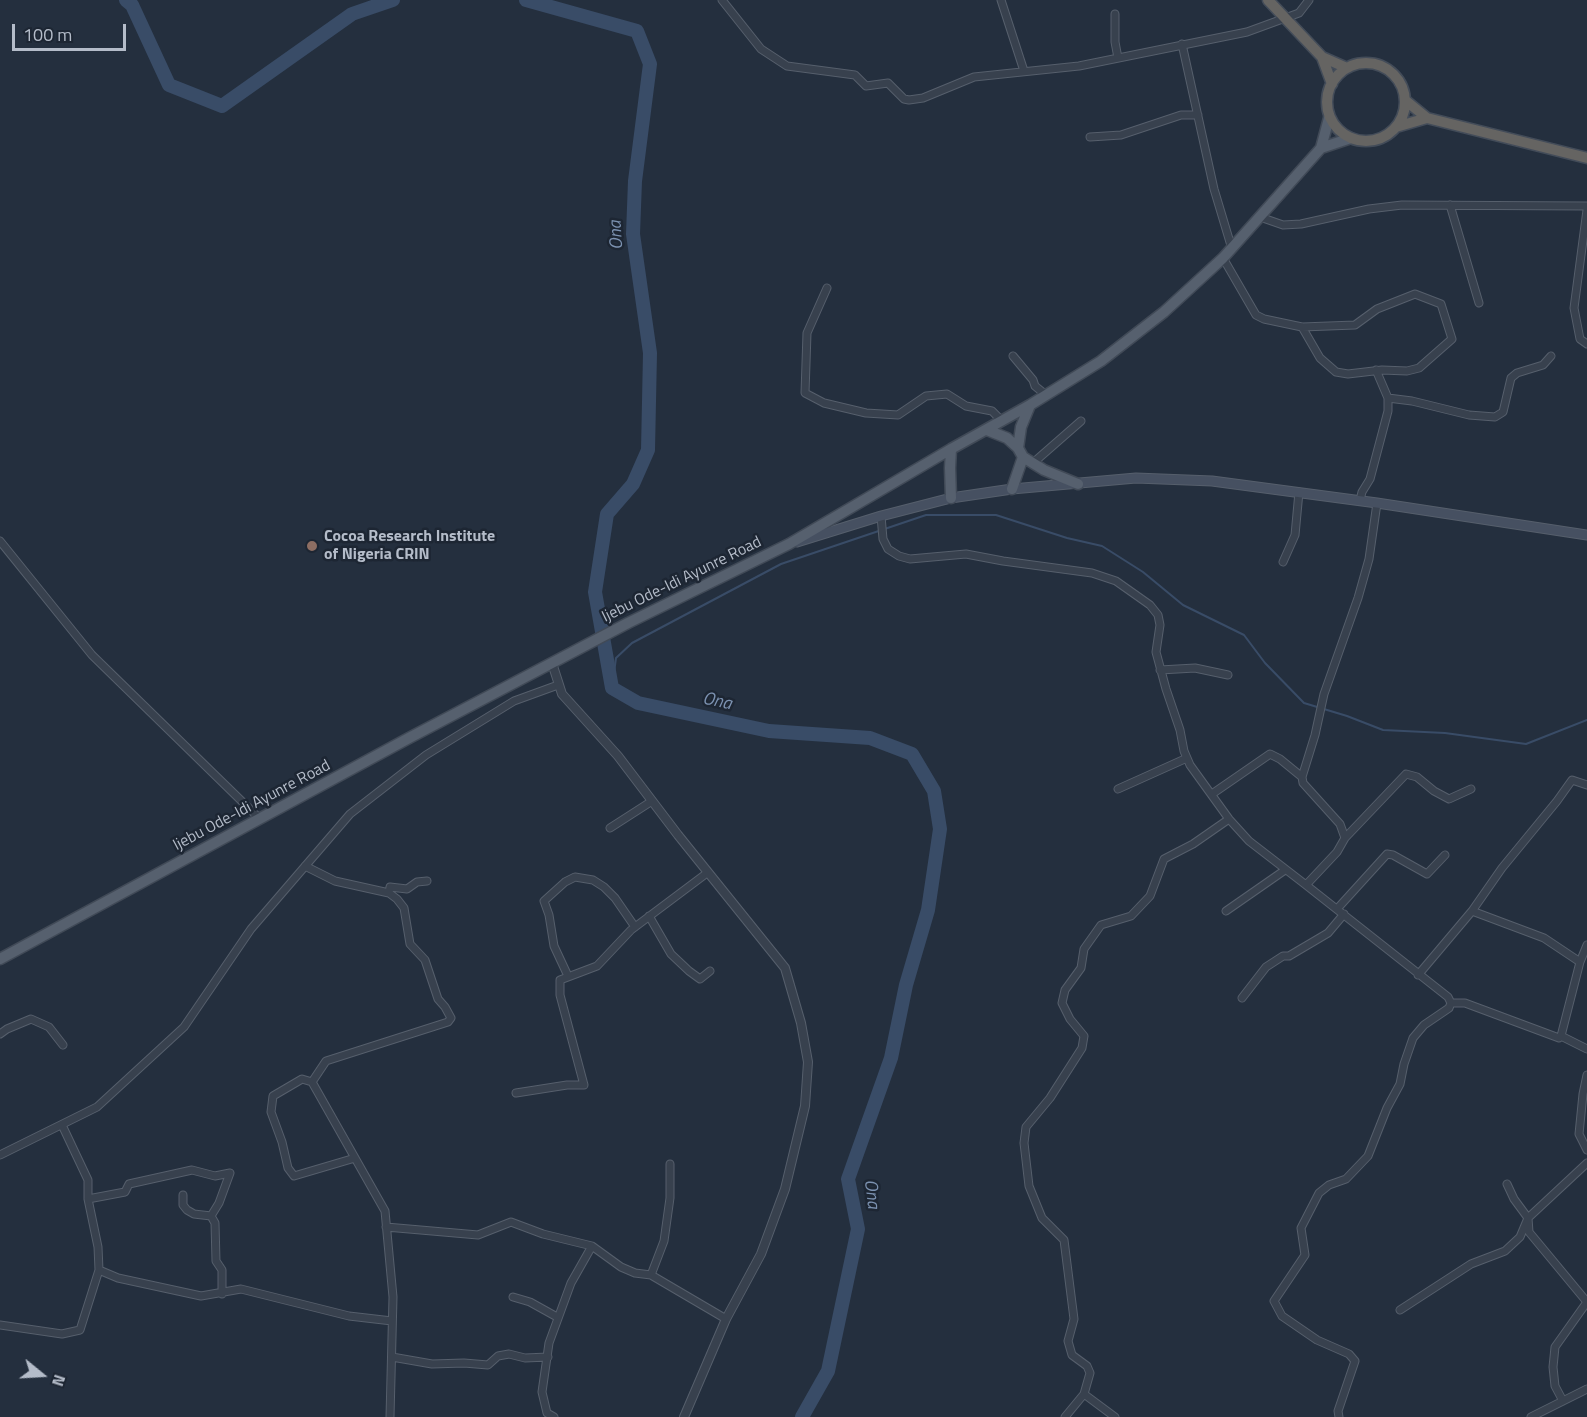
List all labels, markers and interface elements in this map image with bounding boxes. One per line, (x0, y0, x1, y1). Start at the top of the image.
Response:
scale bar (15, 12, 129, 50)
text: 100 m (23, 21, 72, 48)
water label: Ona (605, 220, 629, 250)
place label: Cocoa Research Institute of Nigeria CRIN (324, 527, 495, 565)
street label: Ijebu Ode-Idi Ayunre Road (599, 533, 765, 627)
marker: Cocoa Research Institute of Nigeria CRIN (305, 539, 319, 553)
water label: Ona (700, 688, 734, 716)
street label: Ijebu Ode-Idi Ayunre Road (170, 756, 334, 856)
water label: Ona (858, 1178, 884, 1210)
north arrow (12, 1345, 72, 1405)
text: N (46, 1372, 72, 1390)

